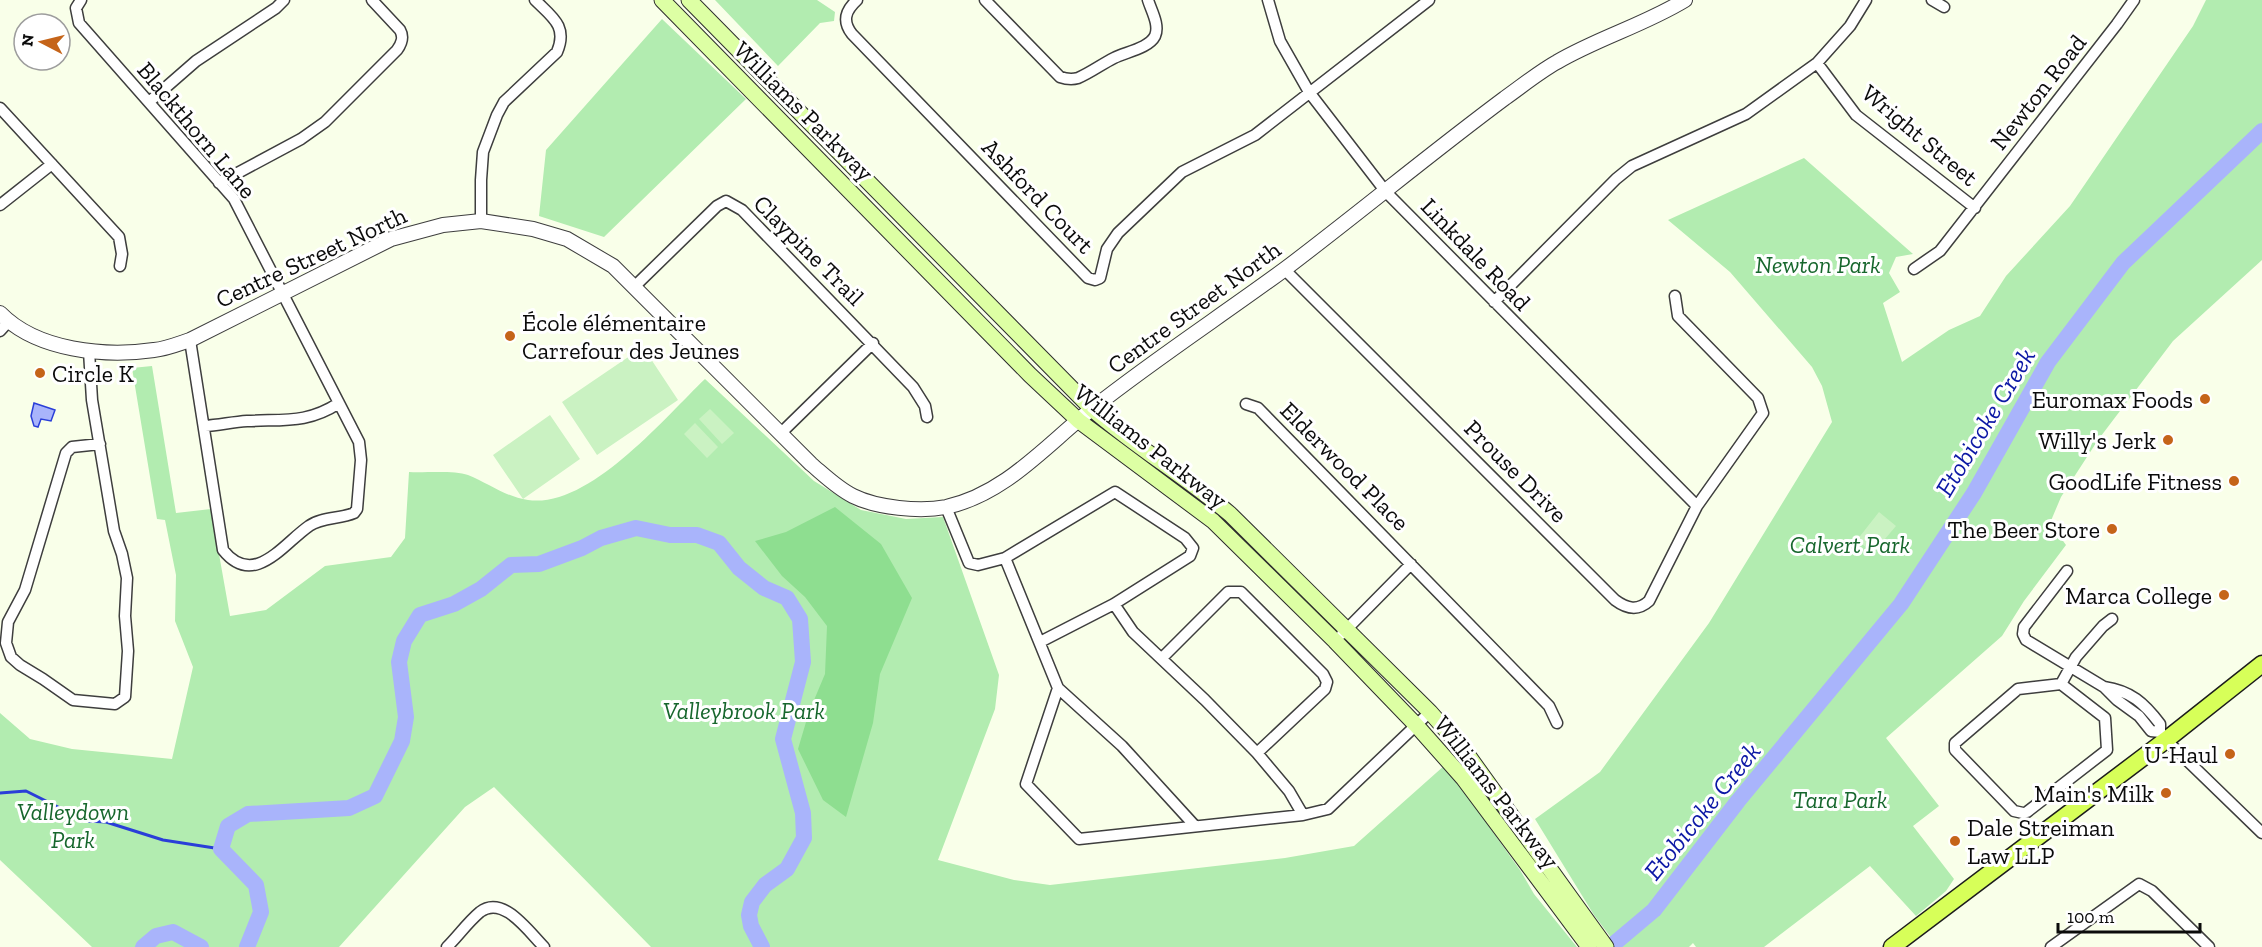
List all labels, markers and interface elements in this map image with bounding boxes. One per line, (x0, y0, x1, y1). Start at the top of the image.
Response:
north arrow (12, 12, 72, 72)
street label: Newton Road (1984, 28, 2092, 156)
text: N (17, 33, 38, 47)
street label: Williams Parkway (728, 35, 880, 187)
street label: Blackthorn Lane (131, 56, 263, 204)
street label: Wright Street (1856, 78, 1984, 192)
street label: Ashford Court (976, 133, 1100, 259)
street label: Claypine Trail (748, 189, 870, 311)
street label: Linkdale Road (1415, 192, 1537, 316)
street label: Centre Street North (211, 200, 411, 314)
street label: Centre Street North (1102, 234, 1287, 380)
park label: Newton Park (1755, 250, 1881, 279)
place label: École élémentaire Carrefour des Jeunes (522, 308, 740, 365)
marker: École élémentaire Carrefour des Jeunes (503, 329, 517, 343)
water label: Etobicoke Creek (1928, 342, 2042, 502)
place label: Circle K (52, 359, 135, 388)
marker: Circle K (33, 366, 47, 380)
street label: Williams Parkway (1069, 377, 1234, 515)
place label: Euromax Foods (2032, 385, 2193, 414)
marker: Euromax Foods (2198, 392, 2212, 406)
street label: Elderwood Place (1274, 395, 1416, 537)
street label: Prouse Drive (1459, 414, 1573, 528)
place label: Willy's Jerk (2038, 426, 2157, 455)
marker: Willy's Jerk (2161, 433, 2175, 447)
place label: GoodLife Fitness (2049, 467, 2222, 496)
marker: GoodLife Fitness (2227, 474, 2241, 488)
place label: The Beer Store (1947, 515, 2100, 544)
marker: The Beer Store (2105, 522, 2119, 536)
park label: Calvert Park (1790, 530, 1910, 559)
place label: Marca College (2065, 581, 2212, 610)
marker: Marca College (2217, 588, 2231, 602)
park label: Valleybrook Park (663, 696, 825, 725)
street label: Williams Parkway (1428, 710, 1566, 875)
water label: Etobicoke Creek (1637, 736, 1767, 886)
place label: U-Haul (2144, 740, 2218, 769)
marker: U-Haul (2223, 747, 2237, 761)
place label: Main's Milk (2034, 779, 2155, 808)
park label: Tara Park (1793, 785, 1888, 814)
marker: Main's Milk (2159, 786, 2173, 800)
park label: Valleydown Park (17, 797, 129, 854)
place label: Dale Streiman Law LLP (1967, 813, 2115, 870)
marker: Dale Streiman Law LLP (1948, 834, 1962, 848)
scale bar (2058, 896, 2200, 934)
text: 100 m (2067, 906, 2115, 928)

